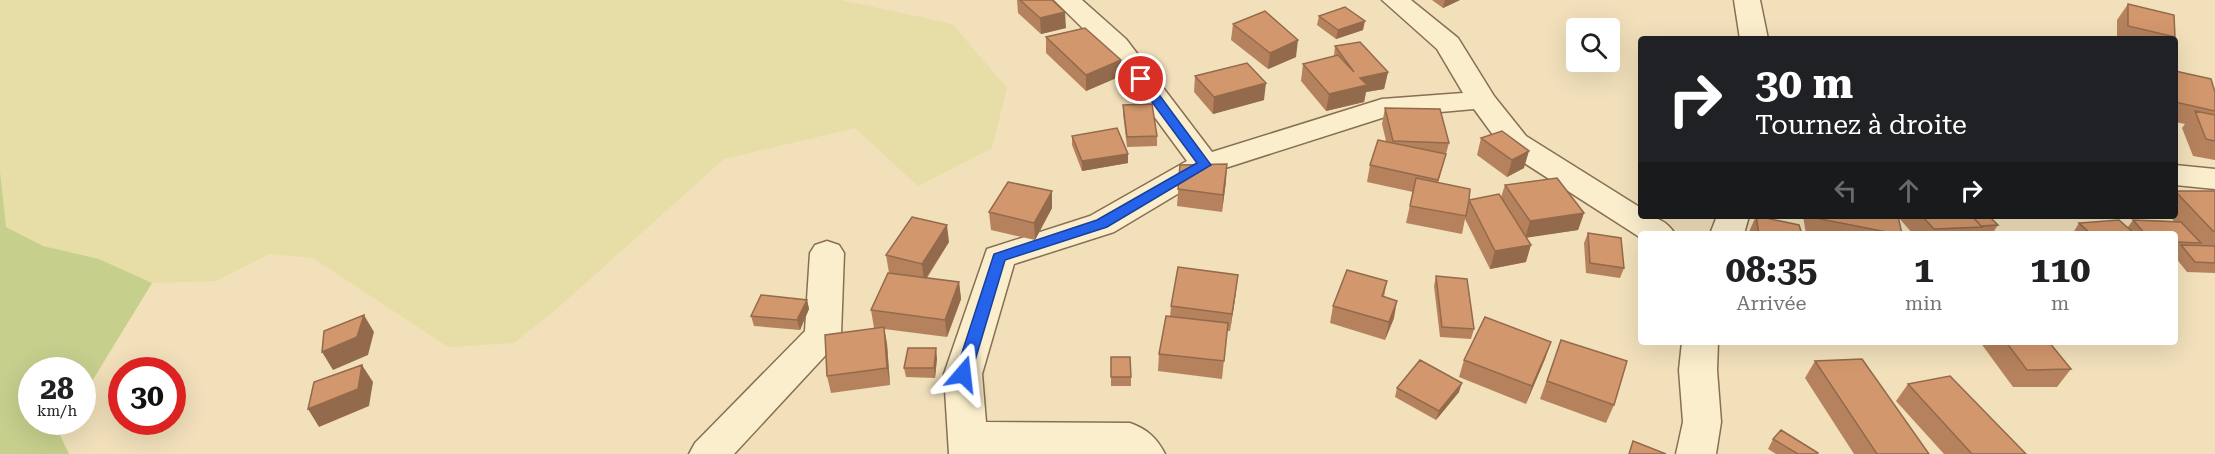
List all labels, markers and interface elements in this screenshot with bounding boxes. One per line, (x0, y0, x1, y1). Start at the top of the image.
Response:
map controls (1566, 18, 1620, 72)
button: search (1566, 18, 1620, 72)
pin (1115, 53, 1166, 104)
text: 30 m (1755, 59, 1853, 108)
icon: right (1656, 60, 1734, 138)
icon: arrive (1124, 62, 1157, 95)
text: Tournez à droite (1755, 109, 1967, 141)
icon: left (1829, 174, 1862, 207)
icon: ahead (1892, 174, 1925, 207)
icon: right (1955, 174, 1988, 207)
text: 08:35 (1726, 249, 1817, 291)
text: 1 (1914, 249, 1934, 291)
text: 110 (2030, 249, 2090, 291)
text: Arrivée (1736, 291, 1807, 315)
text: min (1905, 291, 1942, 315)
text: m (2051, 291, 2069, 315)
position arrow (931, 342, 995, 406)
speed limit sign: 30 (108, 357, 186, 435)
text: 28 (40, 371, 74, 406)
text: km/h (37, 402, 77, 420)

